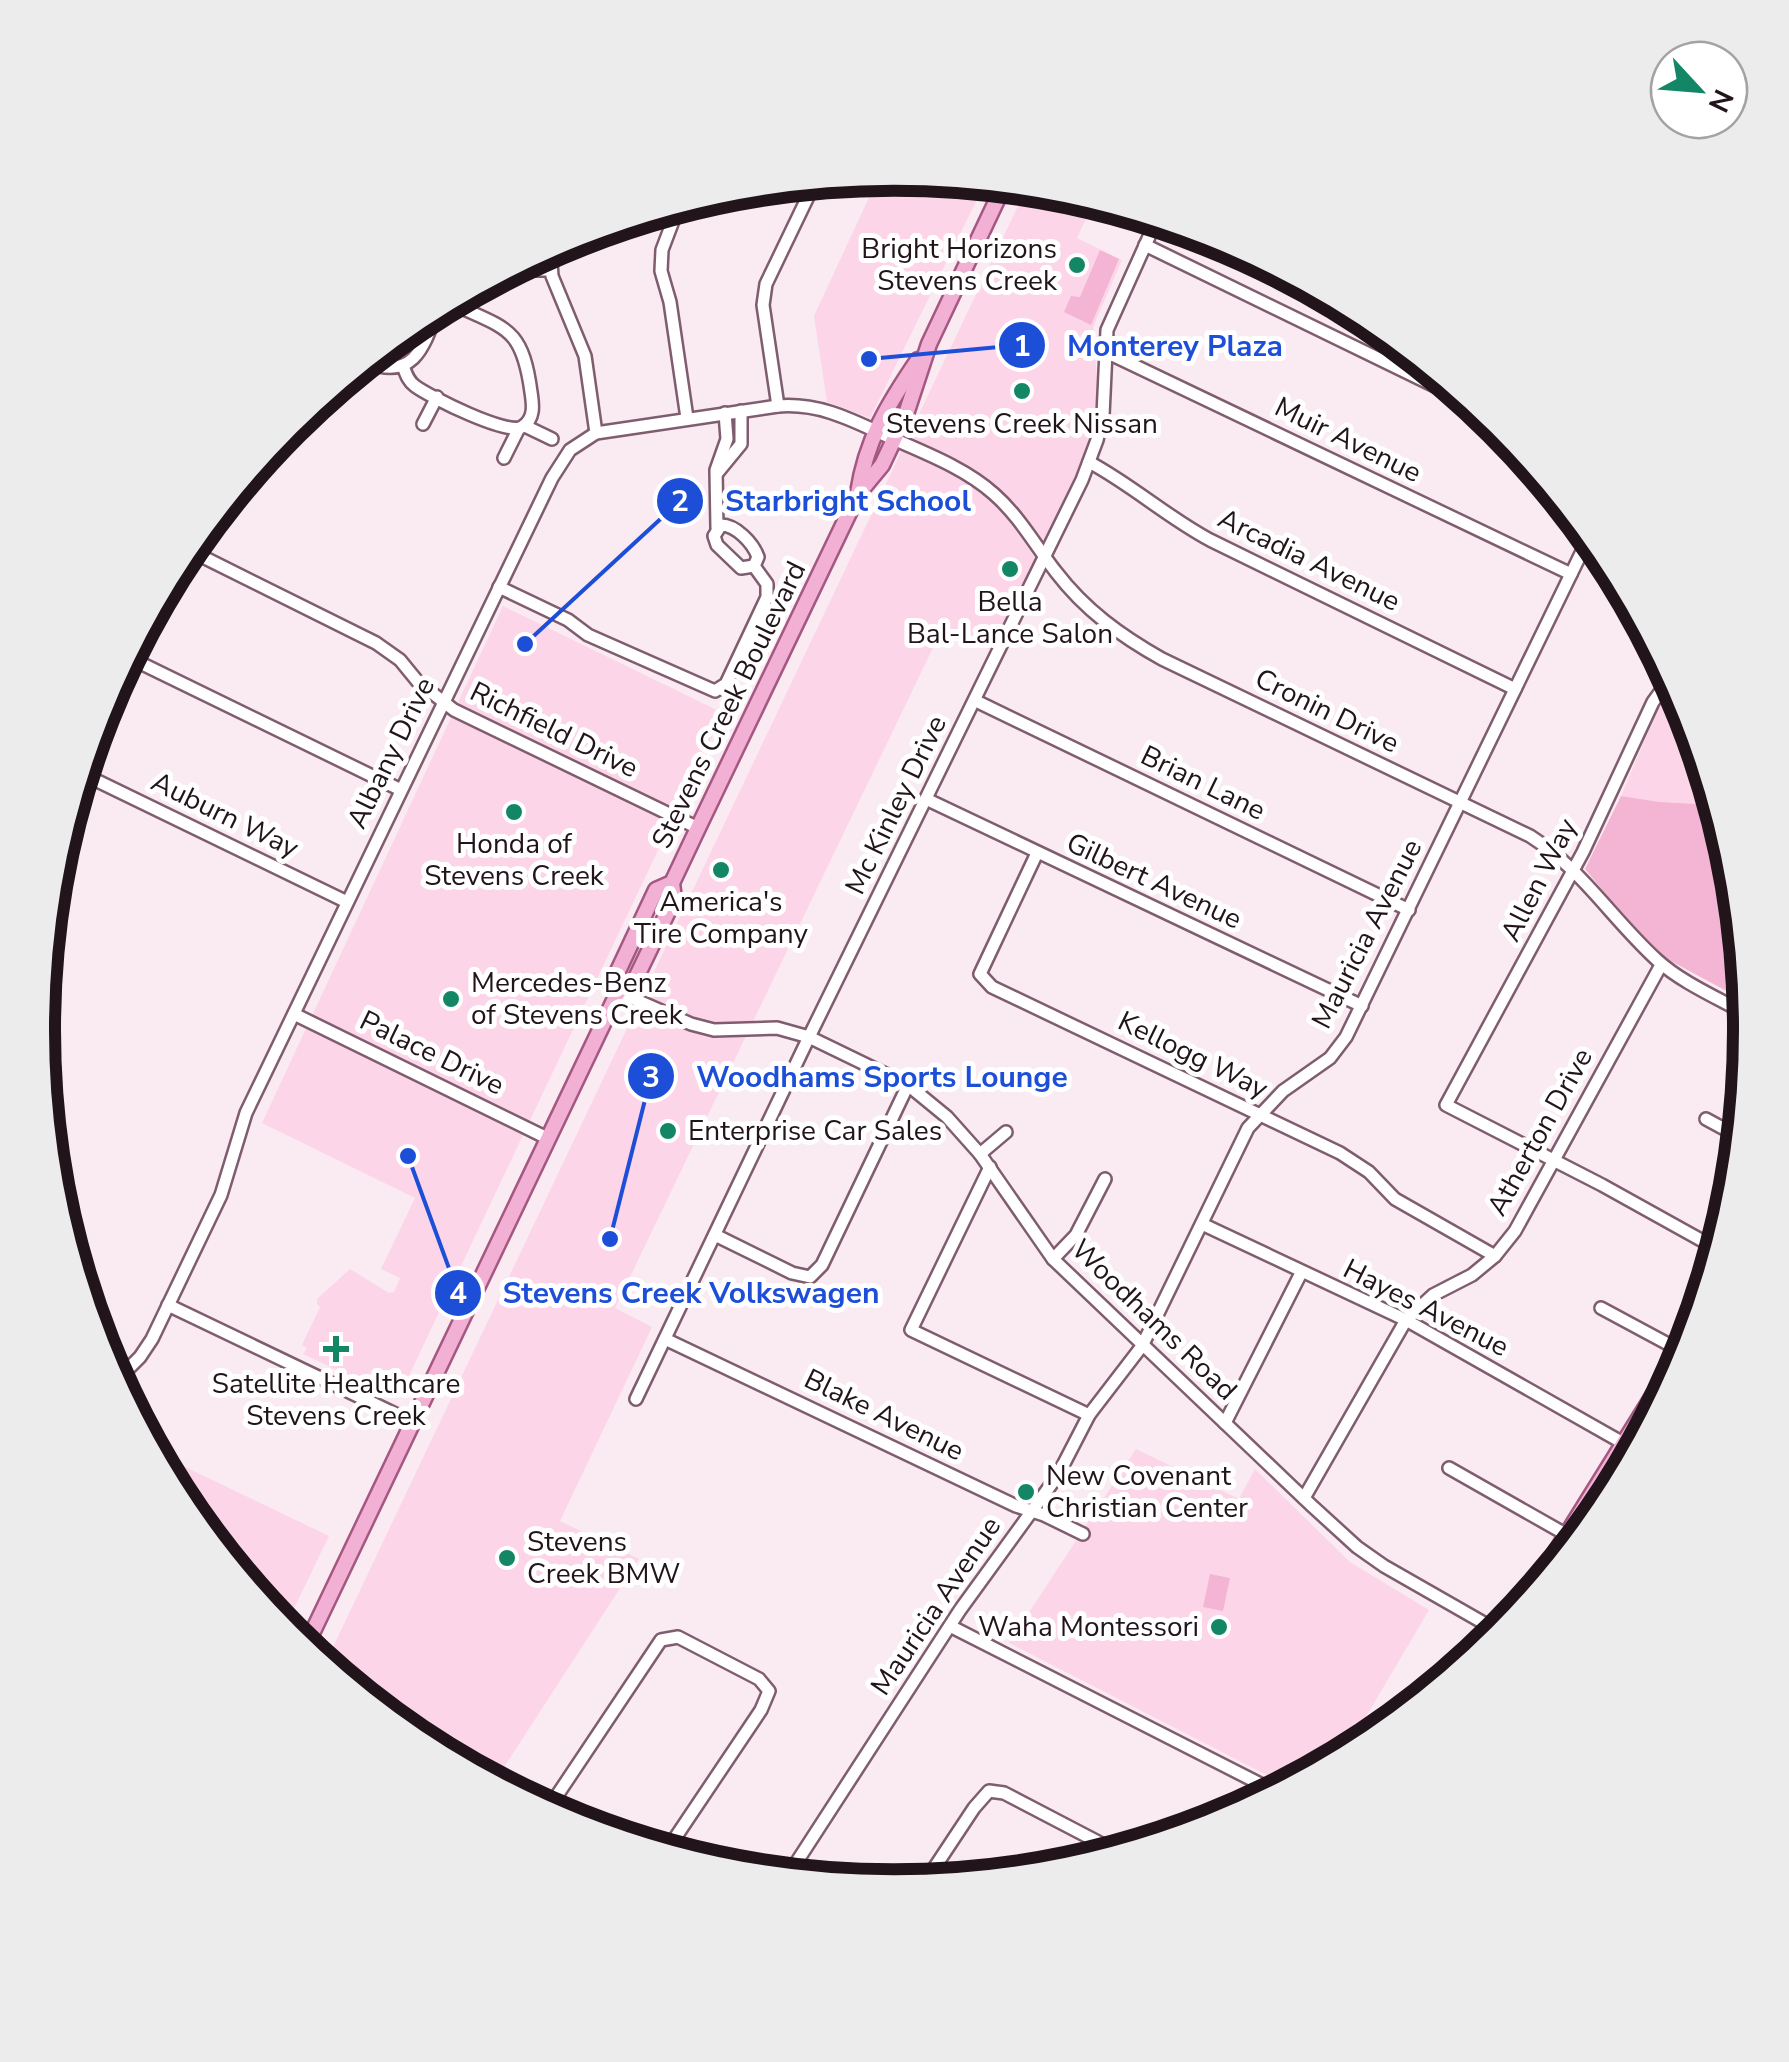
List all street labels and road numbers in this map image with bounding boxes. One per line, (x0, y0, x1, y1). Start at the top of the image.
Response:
street label: Muir Avenue (1268, 388, 1428, 492)
street label: Arcadia Avenue (1212, 500, 1406, 620)
street label: Stevens Creek Boulevard (643, 555, 815, 855)
street label: Cronin Drive (1248, 660, 1406, 762)
street label: Albany Drive (338, 671, 444, 835)
street label: Richfield Drive (464, 673, 644, 787)
street label: Mc Kinley Drive (836, 709, 956, 901)
street label: Brian Lane (1134, 737, 1272, 829)
street label: Auburn Way (145, 763, 306, 867)
street label: Allen Way (1492, 812, 1586, 948)
street label: Gilbert Avenue (1060, 824, 1248, 938)
street label: Mauricia Avenue (1303, 833, 1431, 1035)
street label: Palace Drive (353, 1002, 511, 1104)
street label: Kellogg Way (1112, 1002, 1275, 1108)
street label: Atherton Drive (1478, 1041, 1602, 1223)
street label: Woodhams Road (1063, 1231, 1245, 1409)
street label: Hayes Avenue (1337, 1250, 1515, 1366)
street label: Blake Avenue (798, 1360, 970, 1470)
street label: Mauricia Avenue (862, 1509, 1010, 1703)

